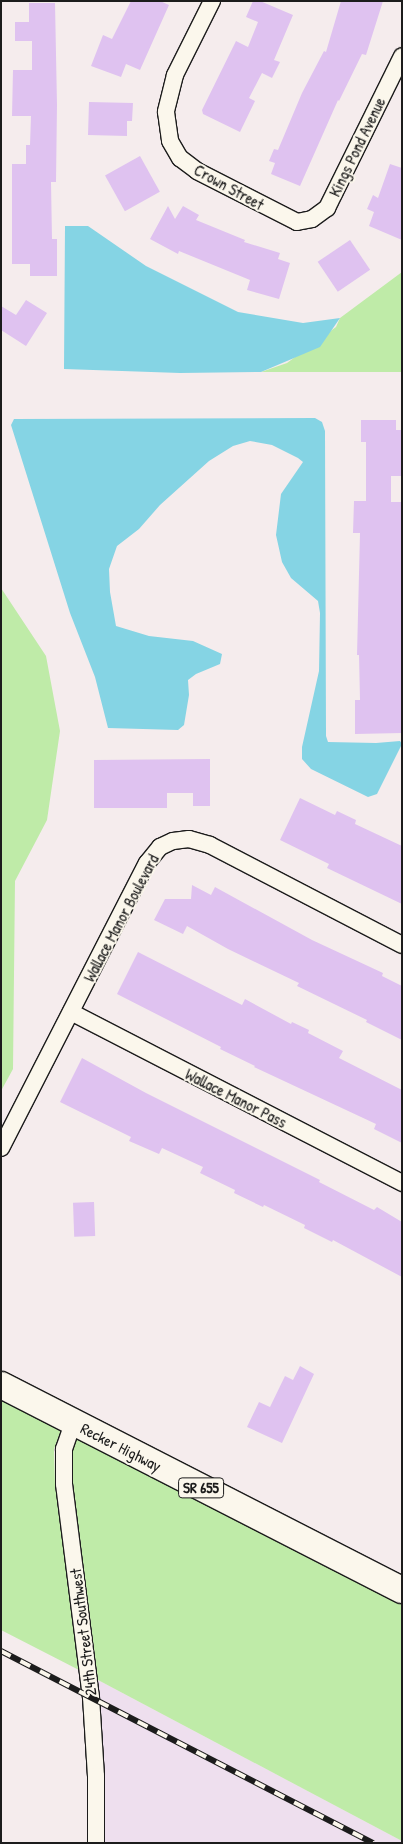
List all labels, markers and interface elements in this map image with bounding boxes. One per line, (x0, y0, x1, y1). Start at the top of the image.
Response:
street label: Kings Pond Avenue (325, 94, 389, 200)
street label: Crown Street (191, 160, 267, 214)
street label: Wallace Manor Boulevard (79, 851, 163, 985)
street label: Wallace Manor Pass (182, 1064, 290, 1132)
street label: Recker Highway (77, 1418, 165, 1476)
road number: SR 655 (177, 1476, 225, 1500)
street label: 24th Street Southwest (66, 1567, 100, 1697)

